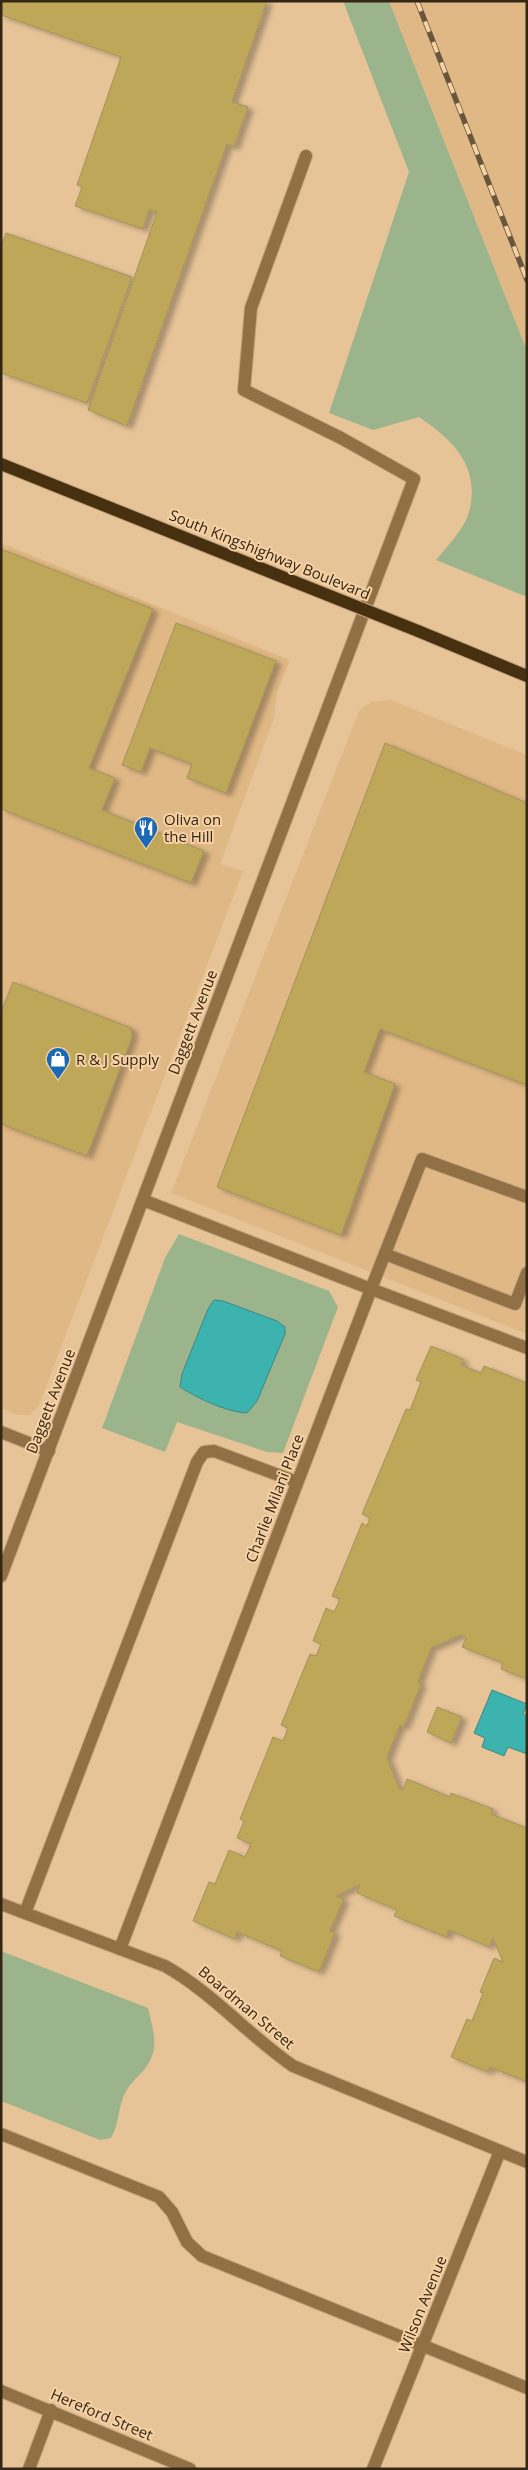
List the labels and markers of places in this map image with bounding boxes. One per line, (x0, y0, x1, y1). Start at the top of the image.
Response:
place label: Oliva on the Hill (164, 809, 221, 846)
restaurant icon: Oliva on the Hill (133, 815, 159, 849)
shop icon: R & J Supply (45, 1046, 71, 1080)
place label: R & J Supply (76, 1049, 159, 1069)

